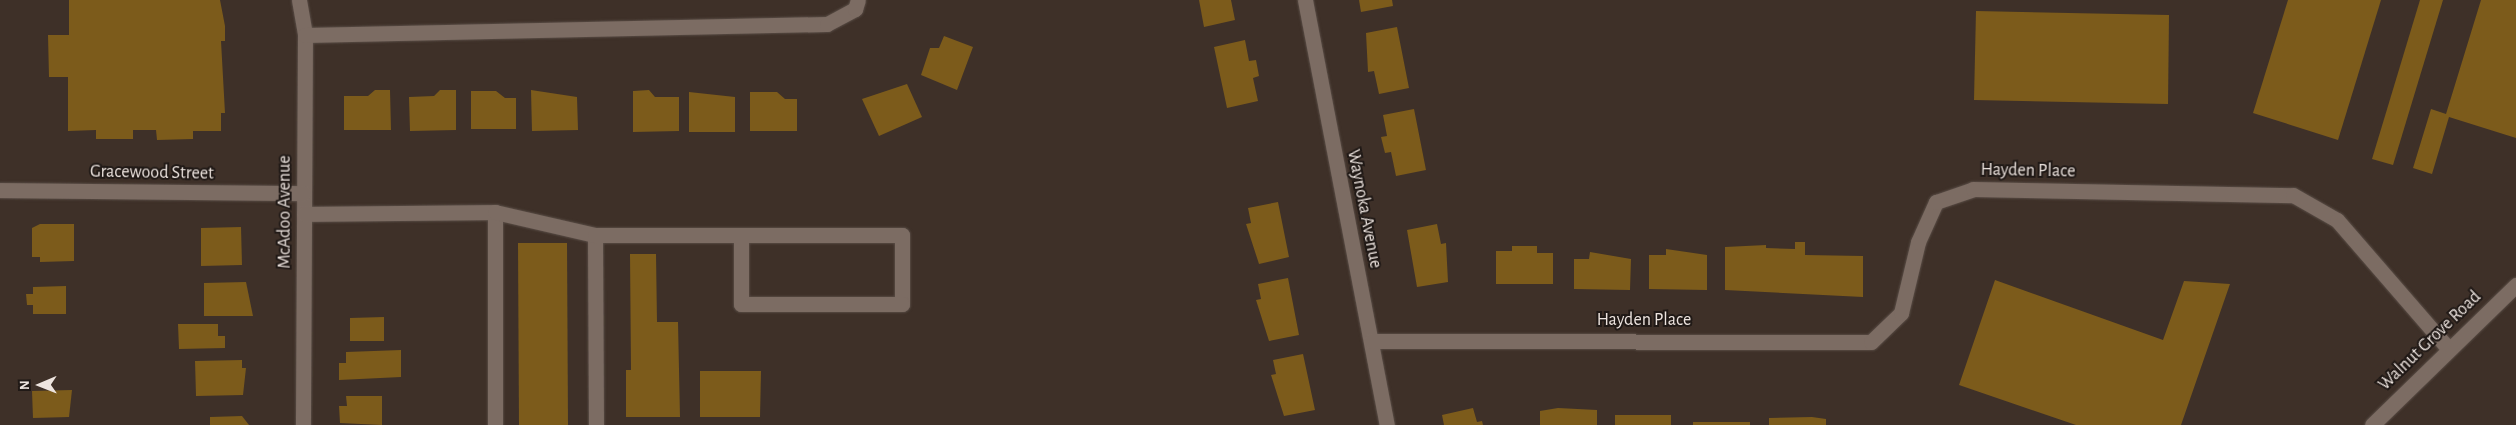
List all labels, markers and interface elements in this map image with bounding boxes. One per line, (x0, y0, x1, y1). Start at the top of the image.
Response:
street label: Waynoka Avenue (1342, 148, 1386, 270)
street label: McAdoo Avenue (274, 155, 296, 269)
street label: Hayden Place (1980, 159, 2076, 183)
street label: Gracewood Street (90, 161, 214, 185)
street label: Walnut Grove Road (2374, 287, 2486, 395)
street label: Hayden Place (1597, 309, 1691, 331)
north arrow (15, 360, 65, 410)
text: N (18, 380, 32, 390)

